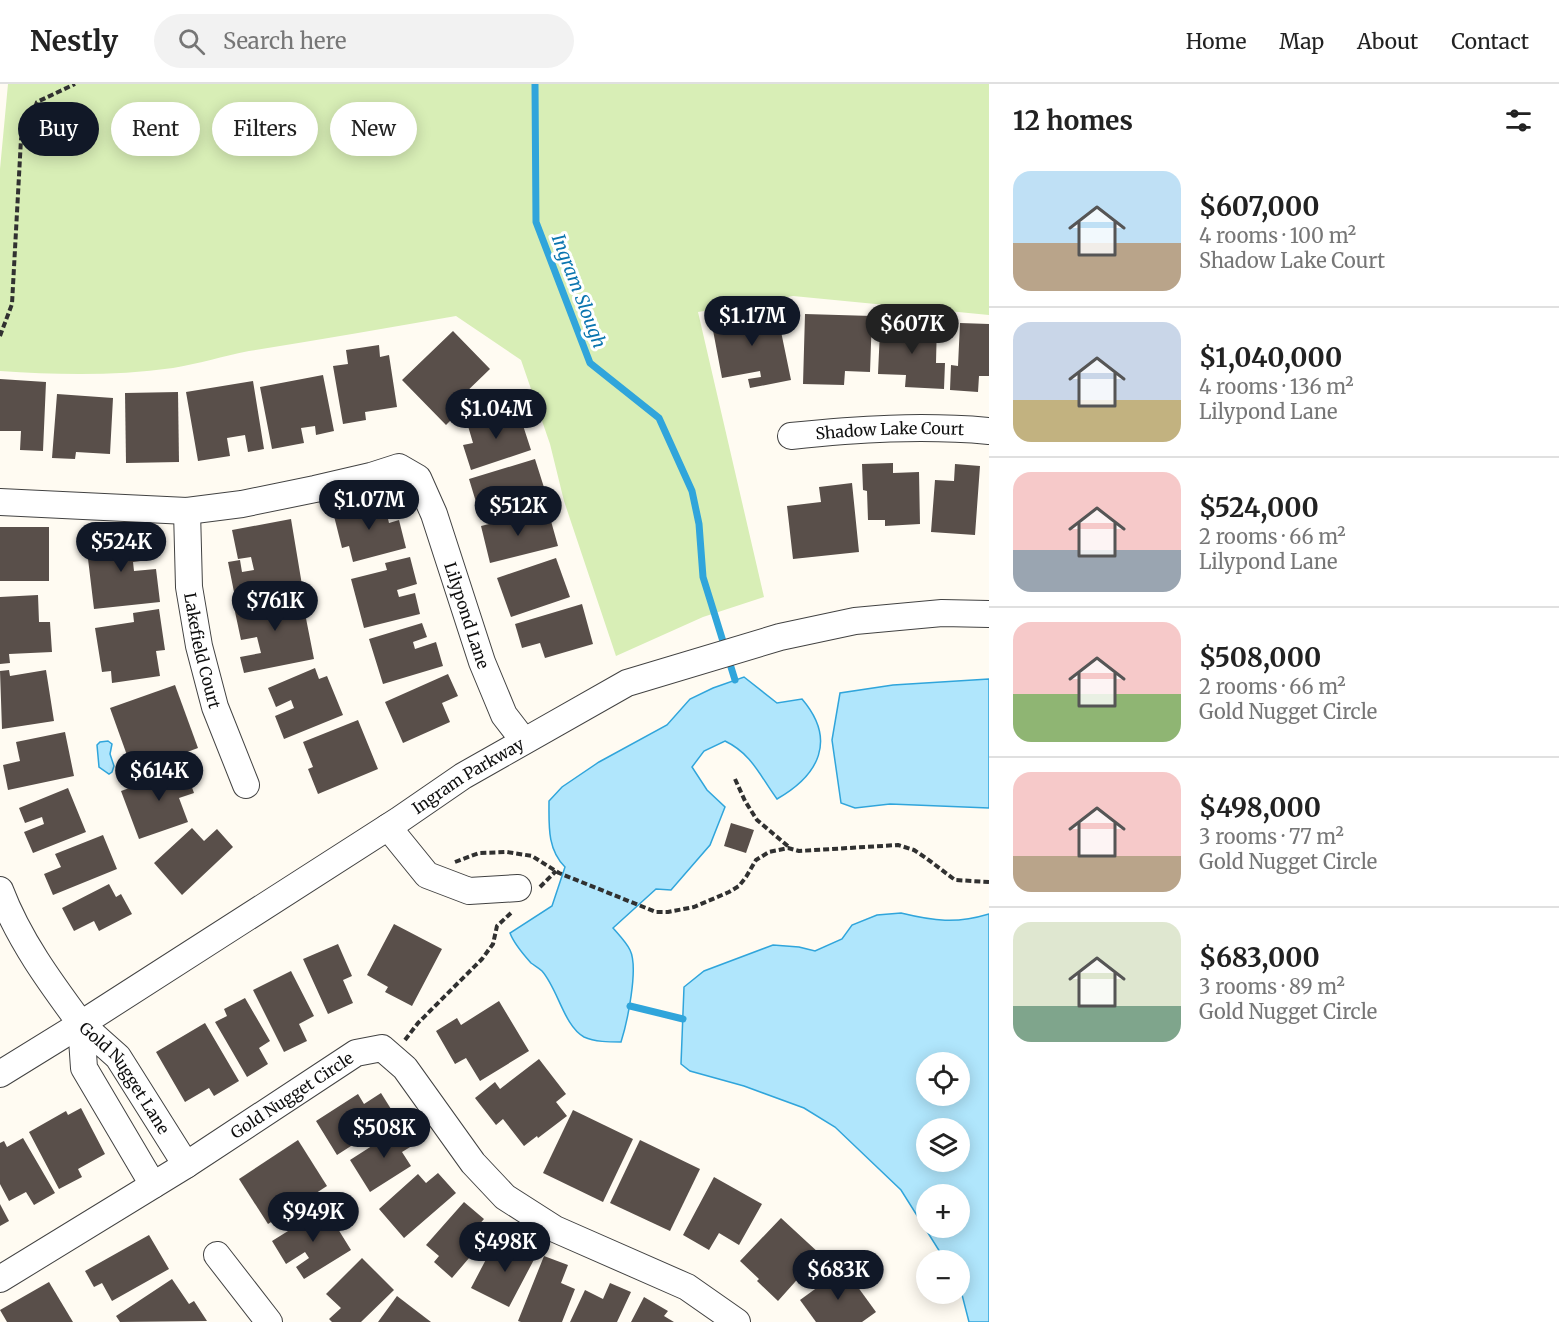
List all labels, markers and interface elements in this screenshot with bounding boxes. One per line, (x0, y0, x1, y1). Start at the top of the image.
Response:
search box (154, 14, 574, 68)
text: Nestly (30, 23, 118, 59)
icon: search (175, 25, 208, 58)
text: Search here (223, 27, 346, 55)
text: Home (1186, 28, 1246, 55)
text: Map (1279, 28, 1324, 55)
text: About (1357, 28, 1418, 55)
text: Contact (1451, 28, 1529, 55)
chip: Buy (18, 102, 99, 156)
chip: Rent (111, 102, 200, 156)
chip: Filters (212, 102, 318, 156)
chip: New (330, 102, 417, 156)
text: 12 homes (1013, 104, 1133, 137)
icon: filters (1502, 104, 1535, 137)
text: $607,000 (1199, 190, 1320, 223)
icon: home (1061, 195, 1133, 267)
text: 4 rooms · 100 m² (1199, 223, 1356, 248)
water label: Ingram Slough (547, 231, 611, 351)
text: Shadow Lake Court (1199, 248, 1385, 273)
pin: $1.17M (703, 296, 801, 347)
text: $1.17M (718, 303, 786, 328)
pin: $607K (870, 304, 954, 355)
text: $607K (880, 311, 944, 336)
text: $1,040,000 (1199, 341, 1342, 374)
icon: home (1061, 346, 1133, 418)
text: 4 rooms · 136 m² (1199, 374, 1354, 399)
pin: $1.04M (447, 389, 545, 440)
text: $1.04M (459, 396, 533, 421)
text: Lilypond Lane (1199, 399, 1337, 424)
street label: Shadow Lake Court (815, 418, 965, 444)
pin: $1.07M (320, 480, 418, 531)
pin: $512K (476, 486, 560, 537)
text: $1.07M (333, 487, 405, 512)
text: $524,000 (1199, 491, 1319, 524)
text: $512K (489, 493, 547, 518)
icon: home (1061, 496, 1133, 568)
pin: $524K (79, 522, 163, 573)
text: 2 rooms · 66 m² (1199, 524, 1346, 549)
text: $524K (90, 529, 152, 554)
text: Lilypond Lane (1199, 549, 1337, 574)
street label: Lilypond Lane (440, 560, 494, 672)
pin: $761K (233, 581, 317, 632)
text: $761K (246, 588, 304, 613)
street label: Lakefield Court (180, 591, 225, 711)
text: $508,000 (1199, 641, 1321, 674)
icon: home (1061, 646, 1133, 718)
text: 2 rooms · 66 m² (1199, 674, 1346, 699)
text: Gold Nugget Circle (1199, 699, 1377, 724)
street label: Ingram Parkway (408, 733, 528, 818)
pin: $614K (117, 751, 201, 802)
text: $614K (129, 758, 189, 783)
text: $498,000 (1199, 791, 1321, 824)
icon: home (1061, 796, 1133, 868)
text: 3 rooms · 77 m² (1199, 824, 1344, 849)
text: Gold Nugget Circle (1199, 849, 1377, 874)
text: $683,000 (1199, 941, 1320, 974)
icon: home (1061, 946, 1133, 1018)
text: 3 rooms · 89 m² (1199, 974, 1345, 999)
text: Gold Nugget Circle (1199, 999, 1377, 1024)
street label: Gold Nugget Lane (75, 1018, 174, 1138)
street label: Gold Nugget Circle (227, 1048, 357, 1143)
map controls (916, 1052, 970, 1304)
button: locate (916, 1052, 970, 1106)
pin: $508K (342, 1108, 426, 1159)
text: $508K (352, 1115, 416, 1140)
button: layers (916, 1118, 970, 1172)
button: + (916, 1184, 970, 1238)
pin: $949K (271, 1192, 355, 1243)
text: $949K (282, 1199, 344, 1224)
pin: $498K (463, 1222, 547, 1273)
text: $498K (473, 1229, 537, 1254)
pin: $683K (796, 1250, 880, 1301)
button: − (916, 1250, 970, 1304)
text: $683K (807, 1257, 869, 1282)

